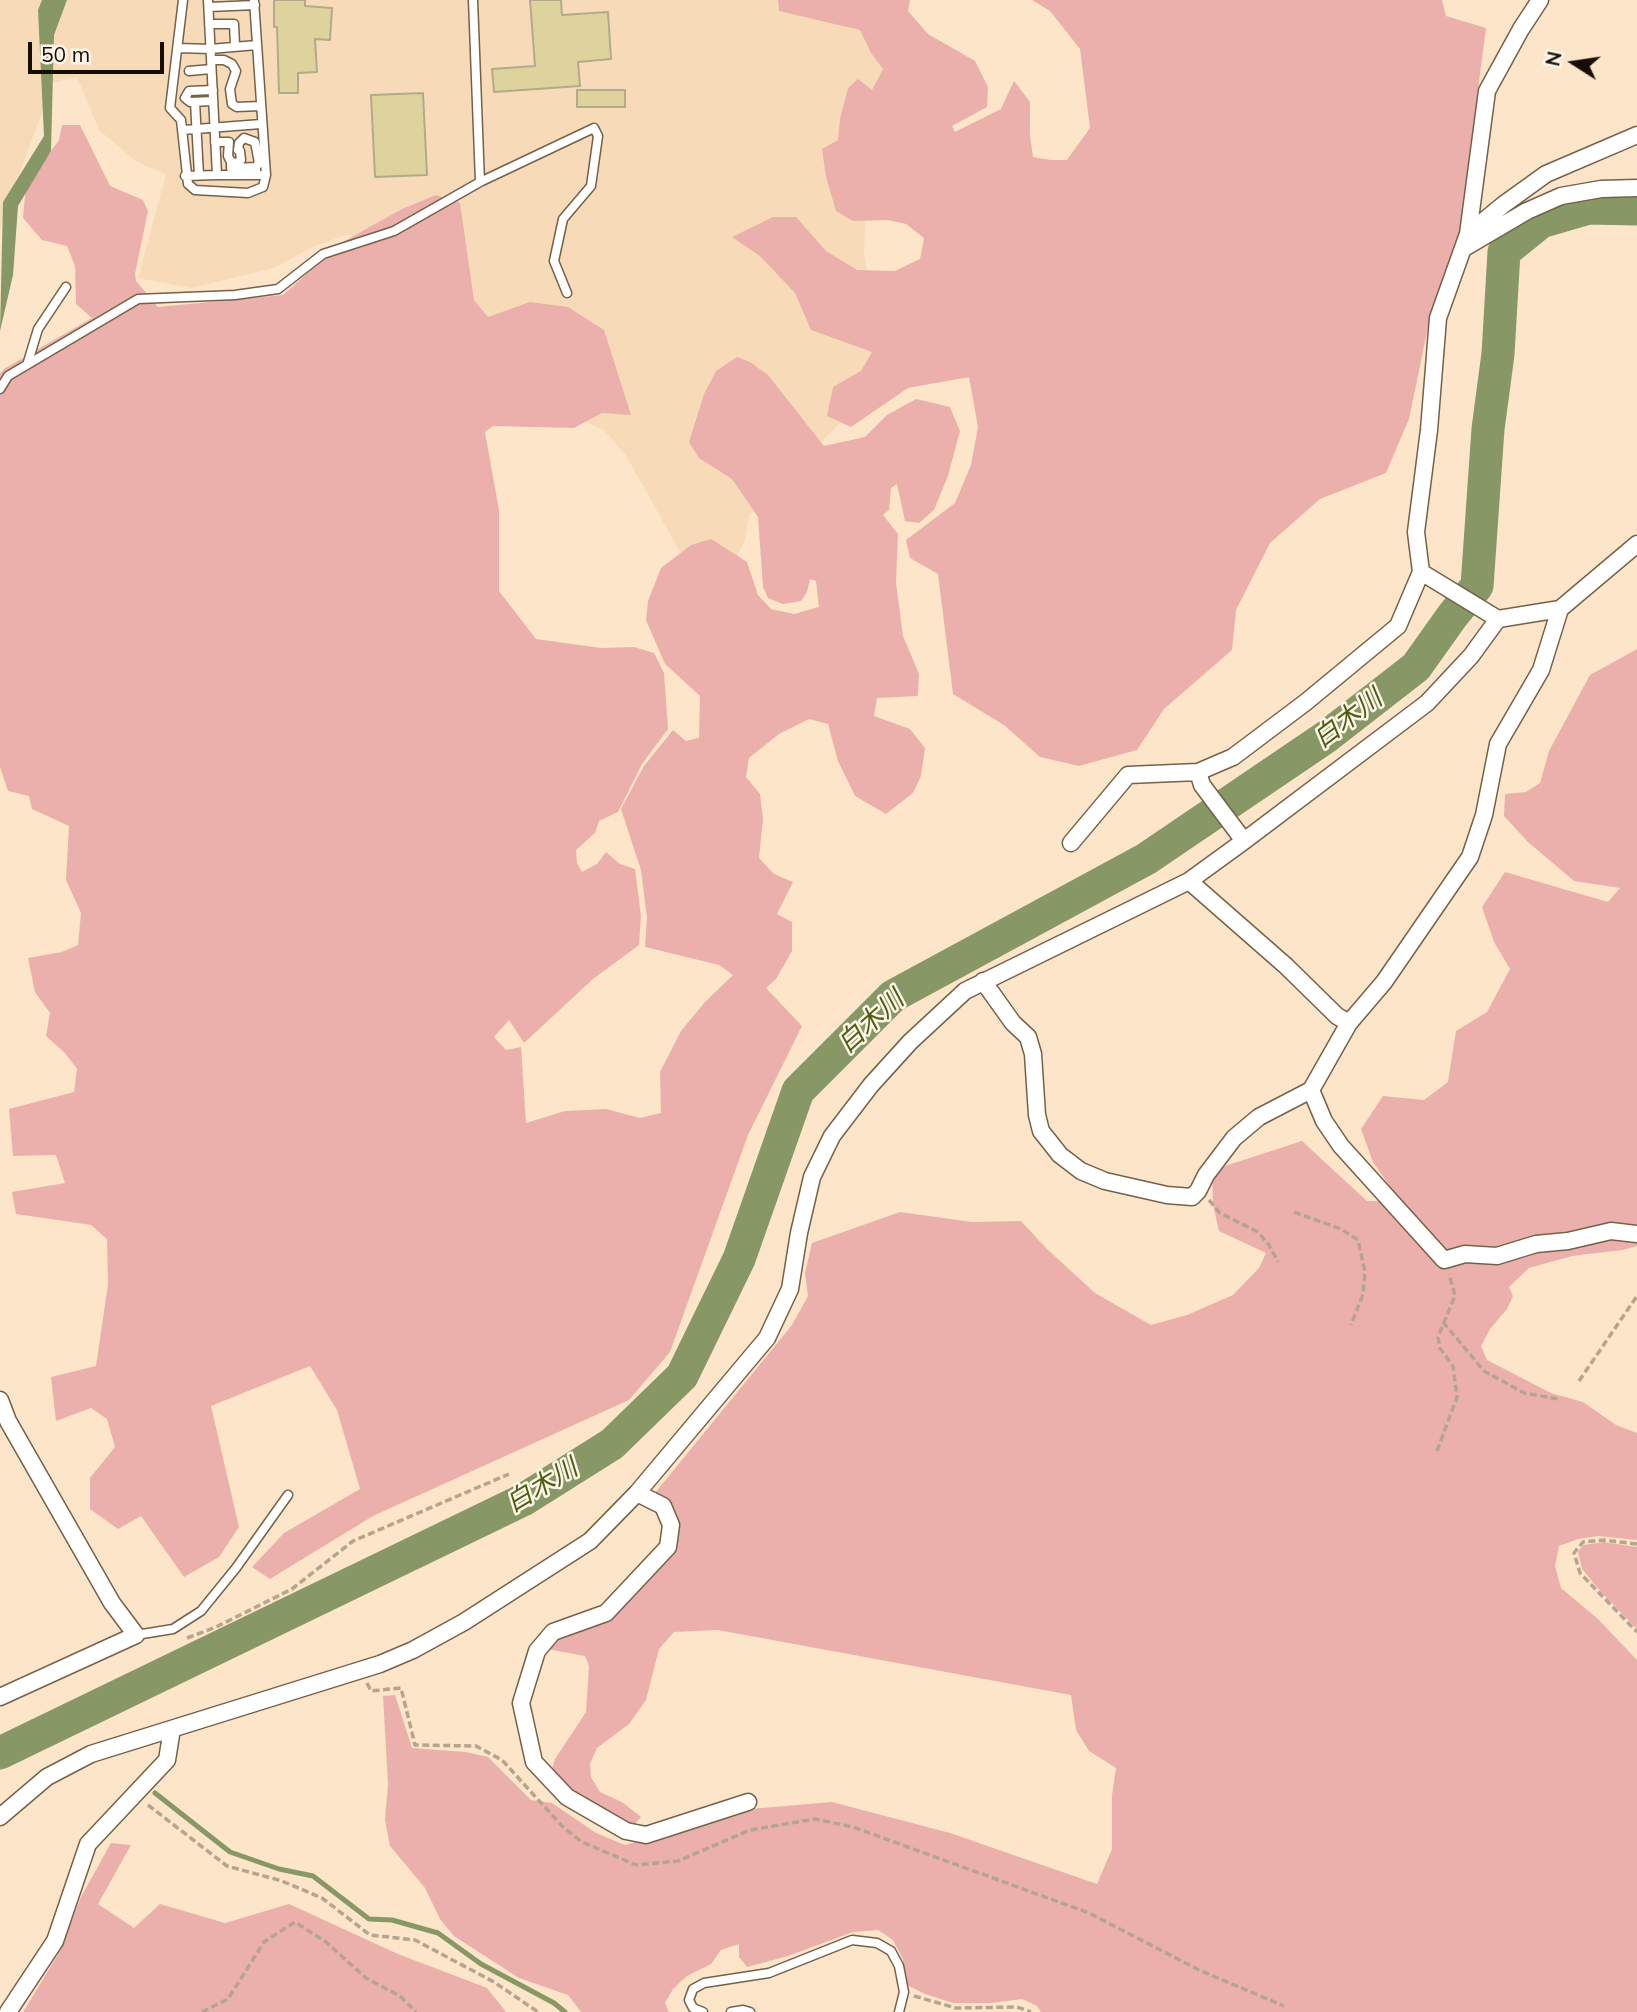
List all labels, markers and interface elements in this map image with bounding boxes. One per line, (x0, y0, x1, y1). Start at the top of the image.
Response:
scale bar (32, 28, 168, 72)
north arrow (1539, 28, 1609, 98)
text: 50 m (41, 41, 90, 67)
text: N (1540, 49, 1567, 68)
water label: 白木川 (1307, 683, 1389, 755)
water label: 白木川 (832, 984, 910, 1060)
water label: 白木川 (501, 1453, 583, 1519)

